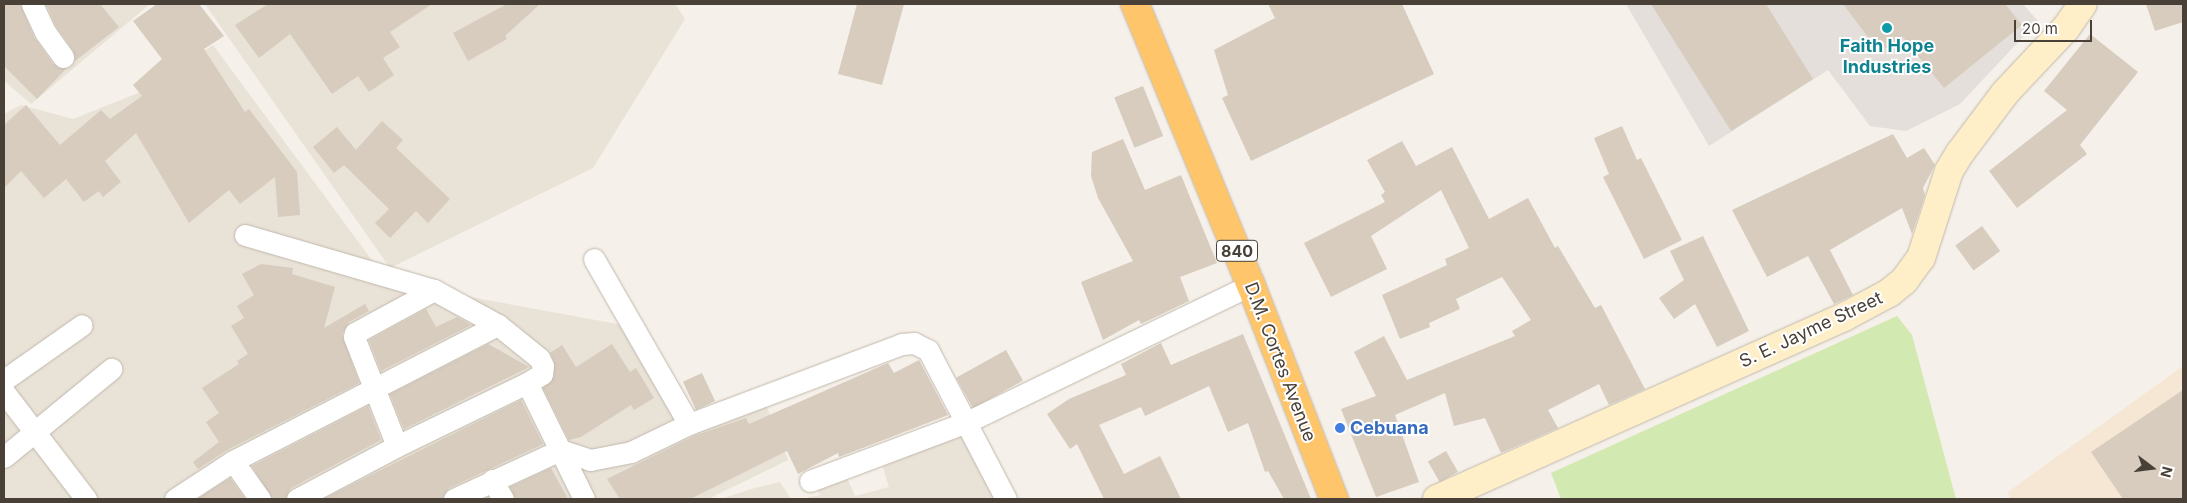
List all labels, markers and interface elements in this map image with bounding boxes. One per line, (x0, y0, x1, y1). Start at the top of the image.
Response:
scale bar (2017, 10, 2094, 42)
text: 20 m (2022, 19, 2058, 38)
marker: Faith Hope Industries (1881, 22, 1893, 34)
place label: Faith Hope Industries (1840, 36, 1934, 78)
road number: 840 (1216, 238, 1258, 264)
street label: D.M. Cortes Avenue (1240, 279, 1320, 445)
street label: S. E. Jayme Street (1736, 287, 1886, 373)
place label: Cebuana (1350, 417, 1429, 439)
marker: Cebuana (1334, 422, 1346, 434)
north arrow (2127, 443, 2177, 493)
text: N (2157, 465, 2177, 479)

